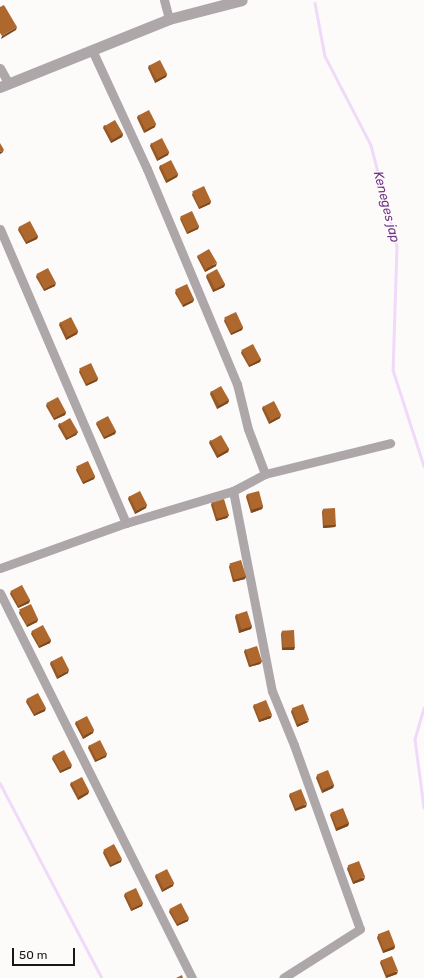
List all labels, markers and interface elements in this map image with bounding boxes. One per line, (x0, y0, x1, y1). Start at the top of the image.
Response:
water label: Keneges jap (370, 170, 402, 244)
scale bar (14, 940, 77, 966)
text: 50 m (19, 948, 47, 962)

